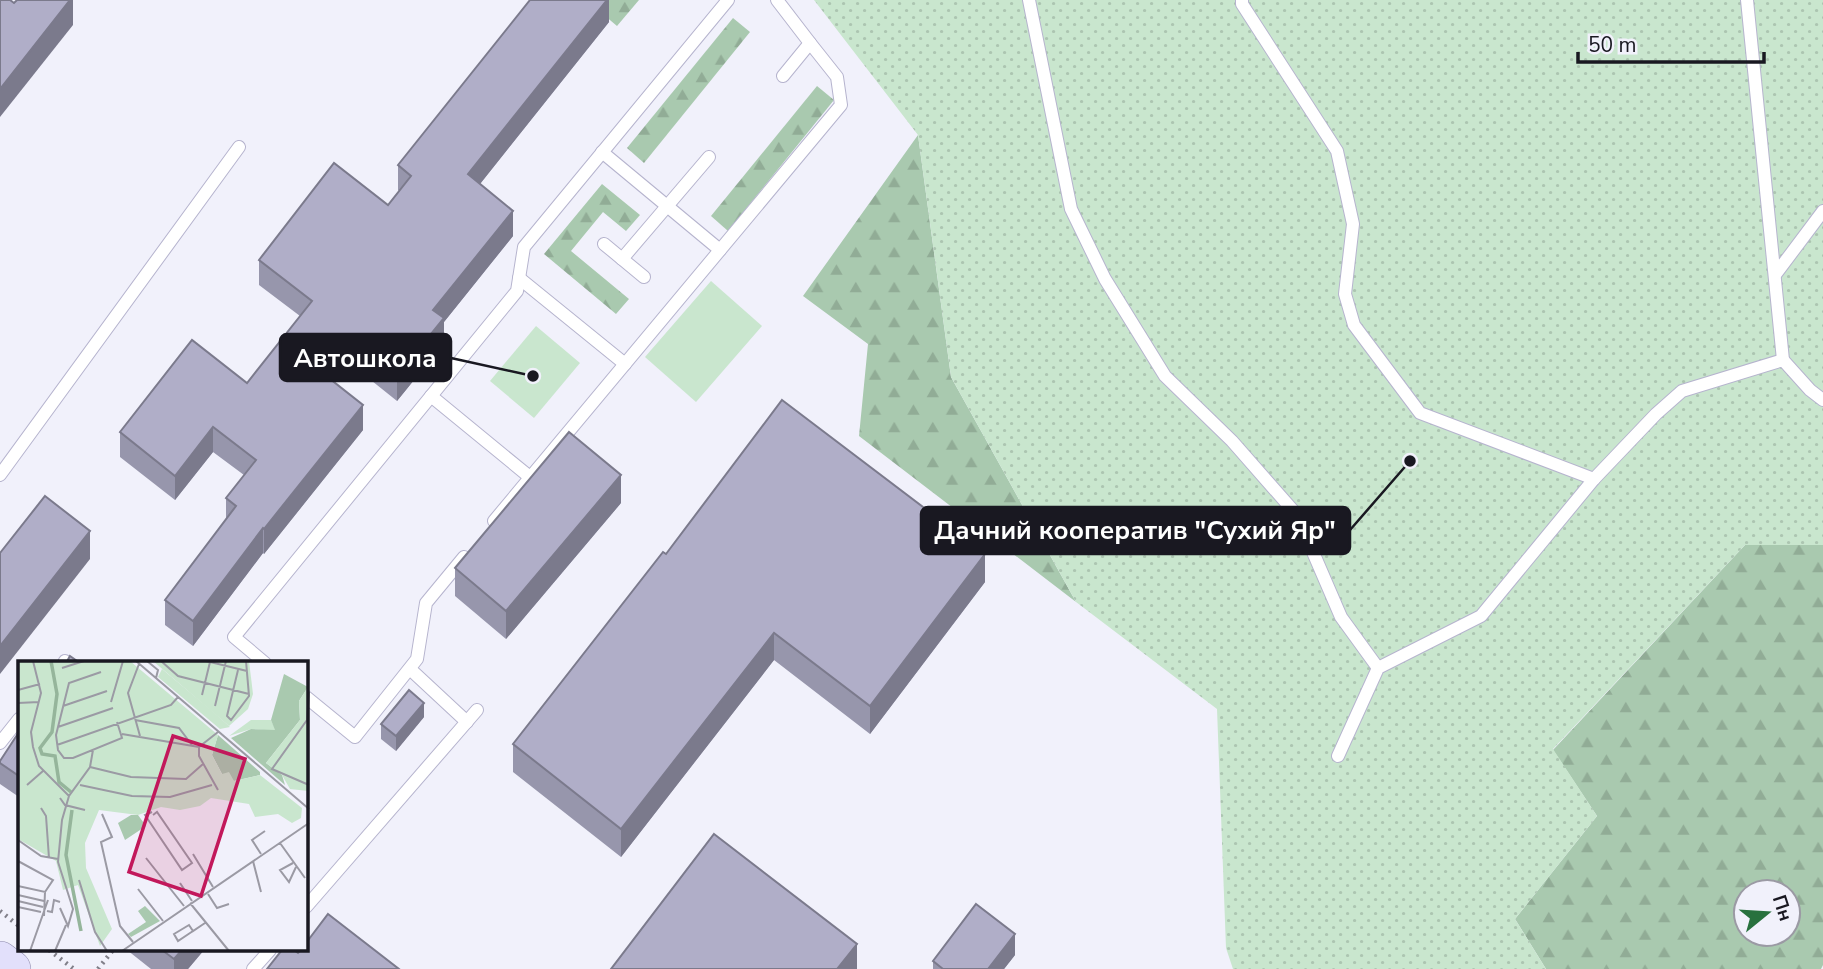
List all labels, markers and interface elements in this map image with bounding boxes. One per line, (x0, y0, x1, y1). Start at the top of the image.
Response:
scale bar (1578, 21, 1764, 65)
text: 50 m (1588, 31, 1637, 59)
callout: Автошкола (280, 334, 451, 381)
text: Автошкола (293, 341, 437, 376)
callout: Дачний кооператив "Сухий Яр" (921, 507, 1350, 554)
text: Дачний кооператив "Сухий Яр" (934, 513, 1336, 548)
inset map (18, 661, 308, 951)
north arrow (1732, 878, 1802, 948)
text: Пн (1766, 892, 1799, 925)

